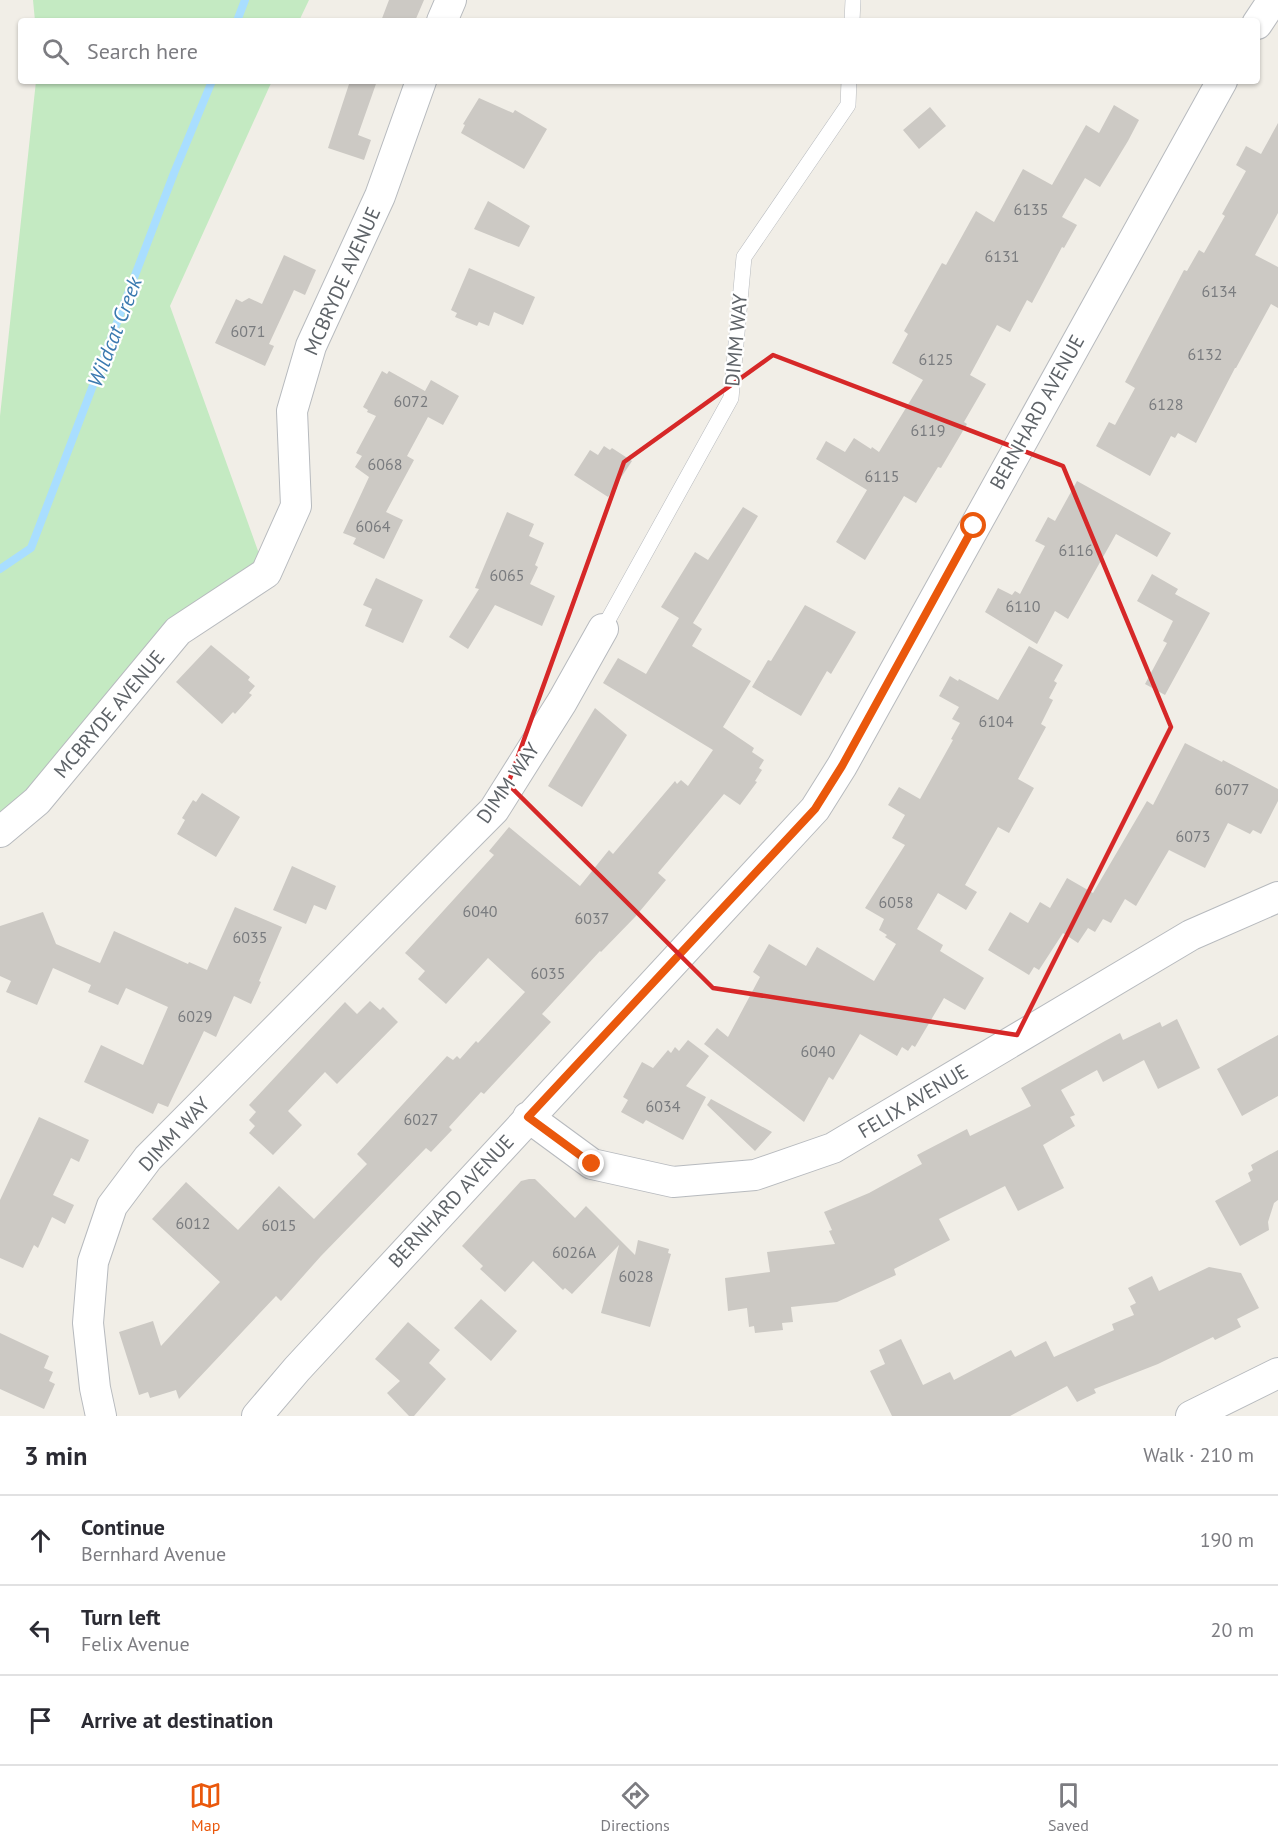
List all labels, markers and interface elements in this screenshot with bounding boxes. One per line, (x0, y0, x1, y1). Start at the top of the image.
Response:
search box (18, 18, 1260, 84)
icon: search (39, 35, 72, 68)
text: Search here (87, 37, 198, 65)
house number: 6135 (1014, 199, 1048, 219)
street label: MCBRYDE AVENUE (298, 203, 386, 359)
house number: 6131 (985, 246, 1019, 266)
water label: Wildcat Creek (81, 272, 148, 391)
house number: 6134 (1202, 281, 1237, 301)
street label: DIMM WAY (719, 292, 753, 387)
house number: 6071 (231, 321, 265, 341)
street label: BERNHARD AVENUE (984, 330, 1090, 494)
house number: 6132 (1188, 344, 1222, 364)
house number: 6125 (919, 349, 953, 369)
house number: 6072 (394, 391, 428, 411)
house number: 6128 (1149, 394, 1183, 414)
house number: 6119 (911, 420, 945, 440)
house number: 6068 (368, 454, 402, 474)
house number: 6115 (865, 466, 899, 486)
route start (960, 512, 986, 538)
house number: 6064 (356, 516, 391, 536)
house number: 6116 (1059, 540, 1093, 560)
house number: 6065 (490, 565, 524, 585)
house number: 6110 (1006, 596, 1041, 616)
street label: MCBRYDE AVENUE (48, 645, 170, 783)
house number: 6104 (979, 711, 1014, 731)
street label: DIMM WAY (471, 737, 546, 829)
house number: 6077 (1215, 779, 1249, 799)
house number: 6073 (1176, 826, 1210, 846)
house number: 6058 (879, 892, 913, 912)
house number: 6040 (463, 901, 498, 921)
house number: 6037 (575, 908, 609, 928)
house number: 6035 (233, 927, 267, 947)
house number: 6035 (531, 963, 565, 983)
house number: 6029 (178, 1006, 212, 1026)
house number: 6040 (801, 1041, 836, 1061)
street label: FELIX AVENUE (853, 1058, 973, 1144)
street label: DIMM WAY (133, 1091, 216, 1177)
house number: 6034 (646, 1096, 681, 1116)
house number: 6027 (404, 1109, 438, 1129)
street label: BERNHARD AVENUE (383, 1129, 519, 1273)
route end (578, 1150, 604, 1176)
house number: 6012 (176, 1213, 210, 1233)
house number: 6015 (262, 1215, 296, 1235)
house number: 6026A (552, 1242, 597, 1262)
house number: 6028 (619, 1266, 653, 1286)
text: 3 min (24, 1439, 87, 1472)
text: Walk · 210 m (1143, 1442, 1254, 1468)
text: Continue (81, 1513, 165, 1541)
icon: ahead (24, 1524, 57, 1557)
text: 190 m (1200, 1527, 1254, 1553)
text: Bernhard Avenue (81, 1541, 226, 1567)
text: Turn left (81, 1603, 161, 1631)
icon: left (24, 1614, 57, 1647)
text: 20 m (1211, 1617, 1254, 1643)
text: Felix Avenue (81, 1631, 190, 1657)
icon: arrive (24, 1704, 57, 1737)
text: Arrive at destination (81, 1706, 273, 1734)
tab: Map (189, 1779, 222, 1835)
tab: Directions (601, 1779, 670, 1835)
tab: Saved (1048, 1779, 1089, 1835)

